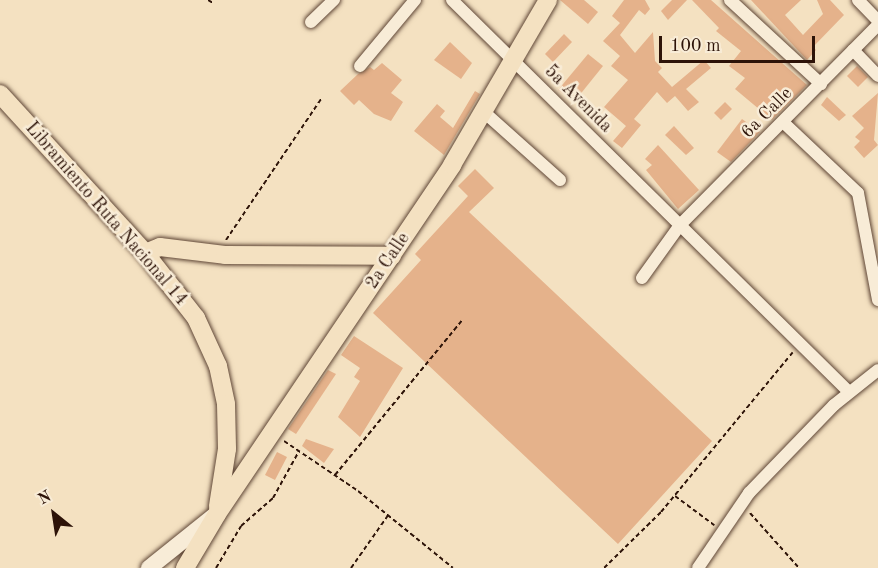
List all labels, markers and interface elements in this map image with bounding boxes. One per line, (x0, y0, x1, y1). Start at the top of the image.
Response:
scale bar (662, 24, 818, 62)
text: 100 m (670, 37, 721, 55)
street label: 5a Avenida (540, 61, 616, 137)
street label: 6a Calle (737, 83, 797, 143)
street label: Libramiento Ruta Nacional 14 (20, 118, 192, 310)
street label: 2a Calle (361, 229, 415, 293)
north arrow (24, 484, 84, 544)
text: N (36, 488, 54, 508)

